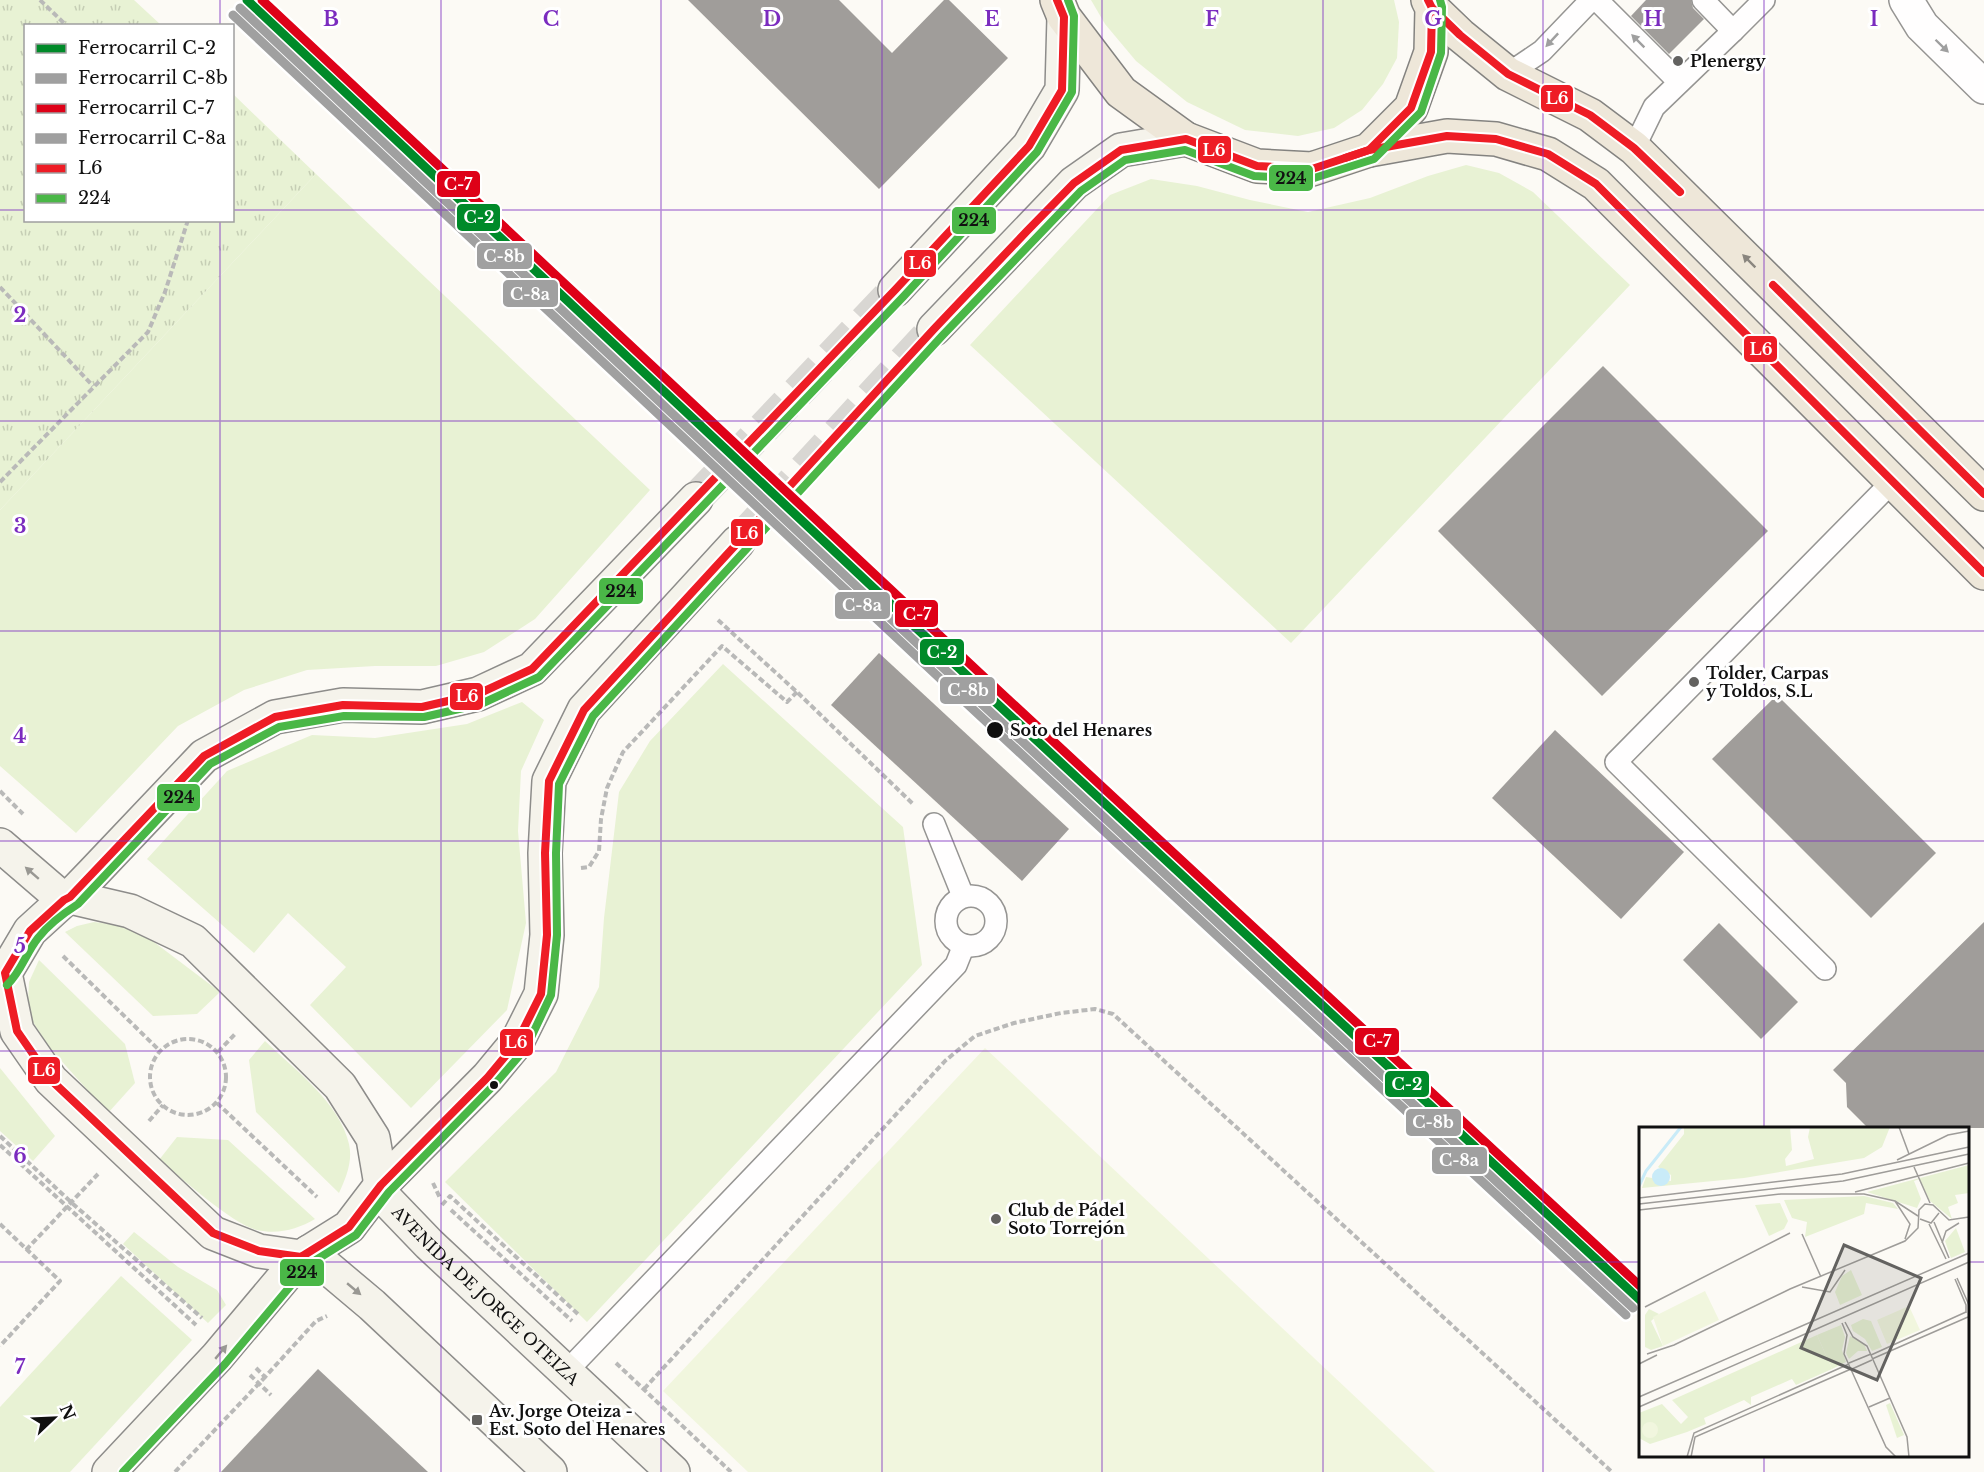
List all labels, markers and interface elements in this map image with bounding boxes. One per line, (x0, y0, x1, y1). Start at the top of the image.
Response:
text: B (323, 7, 339, 31)
text: C (543, 7, 559, 31)
text: D (763, 7, 781, 31)
text: E (984, 7, 1000, 31)
text: F (1205, 7, 1219, 31)
text: G (1424, 7, 1442, 31)
text: H (1644, 7, 1663, 31)
text: I (1870, 7, 1878, 31)
legend (24, 24, 234, 222)
one-way arrow (1546, 32, 1559, 47)
one-way arrow (1632, 35, 1646, 49)
text: Ferrocarril C-2 (78, 37, 216, 59)
one-way arrow (1934, 38, 1948, 52)
place label: Plenergy (1690, 51, 1766, 71)
marker: Plenergy (1671, 54, 1685, 68)
text: Ferrocarril C-8b (78, 67, 228, 89)
line badge: L6 (1540, 84, 1574, 113)
text: L6 (1546, 88, 1569, 108)
text: Ferrocarril C-7 (78, 97, 215, 119)
text: Ferrocarril C-8a (78, 127, 226, 149)
line badge: L6 (1197, 135, 1232, 164)
text: L6 (1203, 140, 1226, 160)
text: L6 (78, 157, 103, 179)
line badge: 224 (1268, 164, 1314, 192)
text: 224 (1275, 168, 1307, 188)
line badge: C-7 (436, 170, 481, 198)
text: C-7 (444, 174, 473, 194)
text: 224 (78, 187, 111, 209)
line badge: C-2 (456, 203, 501, 232)
line badge: 224 (951, 206, 997, 235)
text: C-2 (464, 207, 494, 227)
text: 224 (958, 210, 990, 230)
line badge: C-8b (476, 242, 533, 270)
text: C-8b (483, 246, 525, 266)
line badge: L6 (903, 249, 937, 278)
text: L6 (909, 253, 932, 273)
one-way arrow (1742, 254, 1756, 268)
line badge: C-8a (502, 279, 559, 308)
text: C-8a (510, 284, 550, 304)
text: 2 (13, 303, 27, 327)
line badge: L6 (1743, 335, 1778, 363)
text: L6 (1750, 339, 1773, 359)
text: 3 (14, 514, 26, 538)
line badge: L6 (730, 518, 764, 547)
text: L6 (736, 523, 759, 543)
line badge: 224 (598, 577, 644, 605)
text: 224 (605, 581, 637, 601)
line badge: C-8a (834, 591, 891, 620)
text: C-8a (842, 595, 882, 615)
line badge: C-7 (894, 599, 939, 628)
text: C-7 (903, 604, 932, 624)
line badge: C-2 (919, 638, 965, 666)
text: C-2 (927, 642, 957, 662)
place label: Tolder, Carpas y Toldos, S.L (1706, 663, 1829, 701)
marker: Tolder, Carpas y Toldos, S.L (1687, 675, 1701, 689)
line badge: C-8b (939, 676, 996, 705)
text: C-8b (947, 680, 989, 700)
line badge: L6 (449, 682, 484, 711)
text: L6 (456, 686, 479, 706)
marker: Soto del Henares (985, 720, 1005, 740)
place label: Soto del Henares (1010, 720, 1152, 740)
text: 4 (13, 724, 27, 748)
line badge: 224 (156, 783, 201, 812)
text: 224 (163, 787, 195, 807)
one-way arrow (24, 866, 40, 879)
text: 5 (14, 934, 26, 958)
line badge: C-7 (1354, 1027, 1400, 1056)
line badge: L6 (499, 1028, 534, 1057)
text: C-7 (1363, 1031, 1392, 1051)
text: L6 (505, 1032, 528, 1052)
line badge: L6 (27, 1056, 61, 1085)
text: L6 (33, 1060, 56, 1080)
line badge: C-2 (1384, 1070, 1430, 1098)
text: C-2 (1392, 1074, 1422, 1094)
unlabelled marker (488, 1079, 500, 1091)
line badge: C-8b (1405, 1108, 1462, 1137)
text: C-8b (1412, 1112, 1454, 1132)
inset map (1639, 1127, 1969, 1457)
text: 6 (13, 1144, 27, 1168)
line badge: C-8a (1431, 1146, 1488, 1175)
text: C-8a (1439, 1150, 1479, 1170)
place label: Club de Pádel Soto Torrejón (1008, 1200, 1125, 1238)
street label: AVENIDA DE JORGE OTEIZA (387, 1201, 584, 1390)
marker: Club de Pádel Soto Torrejón (989, 1212, 1003, 1226)
line badge: 224 (279, 1258, 325, 1287)
text: 224 (286, 1262, 318, 1282)
one-way arrow (346, 1282, 361, 1295)
one-way arrow (214, 1344, 227, 1360)
text: 7 (15, 1355, 26, 1379)
north arrow (24, 1388, 84, 1448)
text: N (56, 1401, 80, 1423)
place label: Av. Jorge Oteiza - Est. Soto del Henares (488, 1401, 665, 1439)
marker: Av. Jorge Oteiza - Est. Soto del Henares (470, 1413, 484, 1427)

